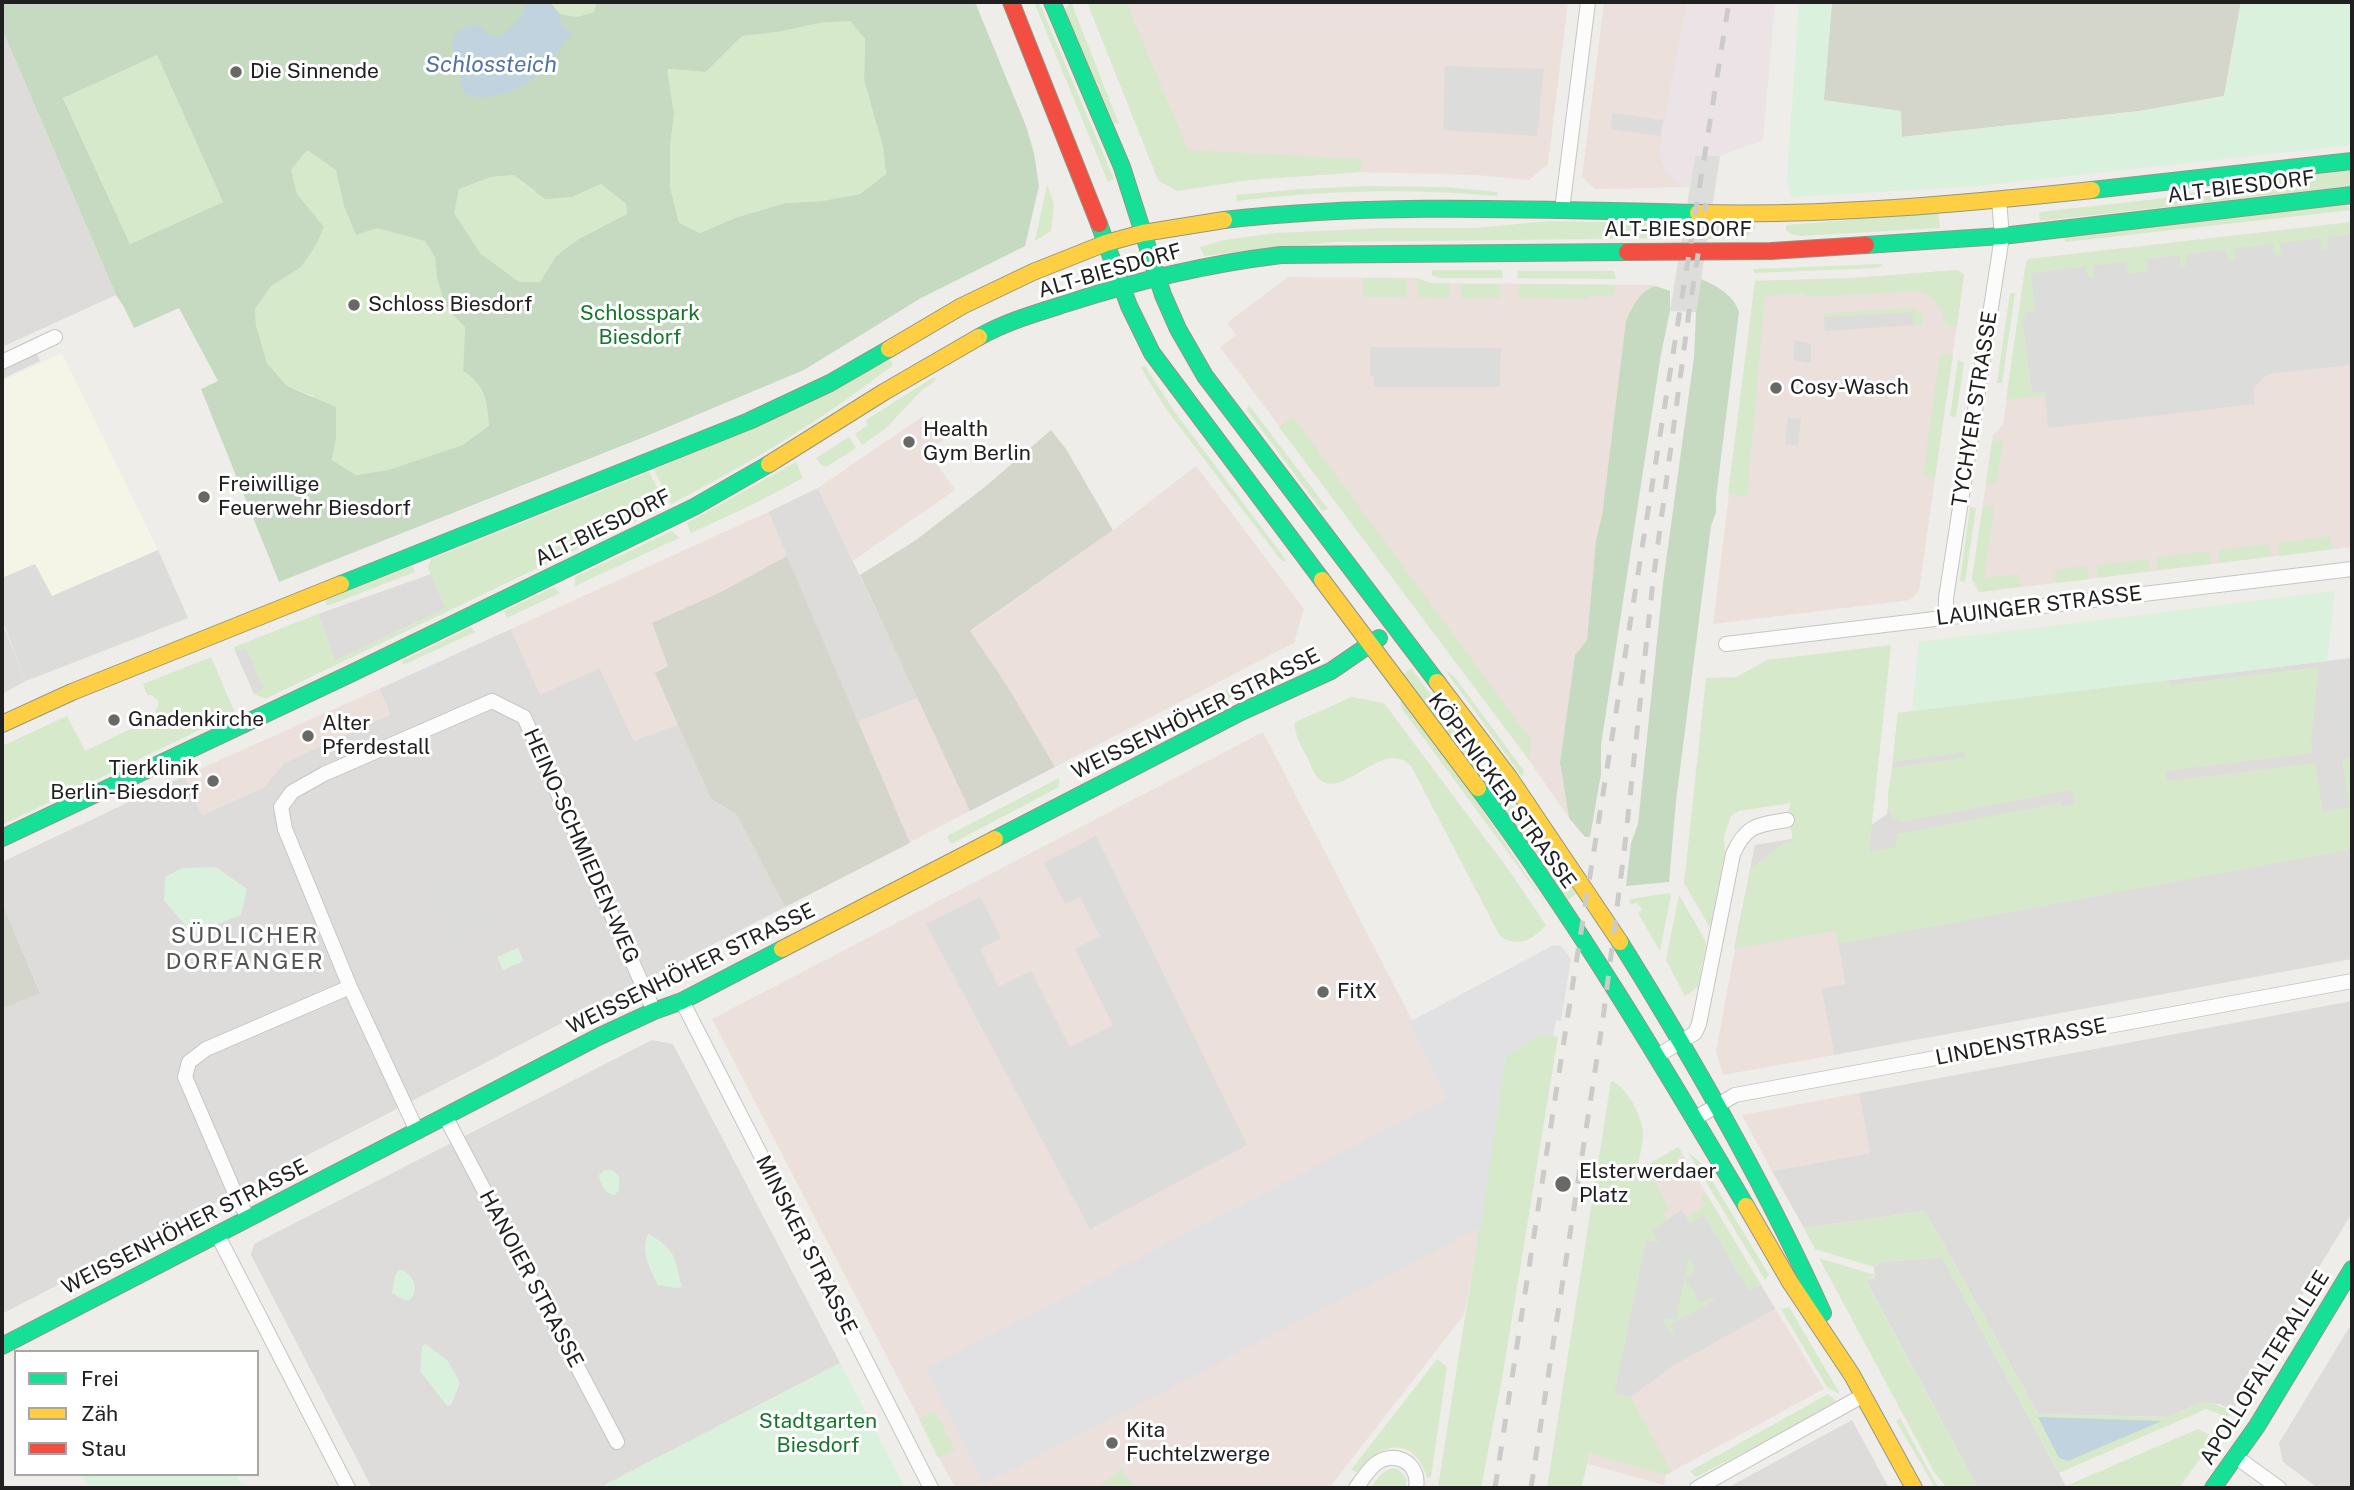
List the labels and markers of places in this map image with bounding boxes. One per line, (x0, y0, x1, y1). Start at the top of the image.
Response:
place label: Die Sinnende (250, 59, 379, 85)
marker: Die Sinnende (228, 64, 244, 80)
place label: Schloss Biesdorf (368, 292, 532, 318)
marker: Schloss Biesdorf (346, 297, 362, 313)
place label: Cosy-Wasch (1790, 375, 1909, 401)
marker: Cosy-Wasch (1768, 380, 1784, 396)
place label: Health Gym Berlin (923, 417, 1031, 467)
marker: Health Gym Berlin (901, 434, 917, 450)
place label: Freiwillige Feuerwehr Biesdorf (218, 472, 411, 522)
marker: Freiwillige Feuerwehr Biesdorf (196, 489, 212, 505)
place label: Gnadenkirche (128, 707, 264, 733)
place label: Alter Pferdestall (322, 711, 430, 761)
marker: Gnadenkirche (106, 712, 122, 728)
marker: Alter Pferdestall (300, 728, 316, 744)
place label: Tierklinik Berlin-Biesdorf (50, 756, 199, 806)
marker: Tierklinik Berlin-Biesdorf (205, 773, 221, 789)
place label: FitX (1337, 979, 1377, 1005)
marker: FitX (1315, 984, 1331, 1000)
place label: Elsterwerdaer Platz (1579, 1159, 1717, 1209)
marker: Elsterwerdaer Platz (1553, 1174, 1573, 1194)
place label: Kita Fuchtelzwerge (1126, 1418, 1270, 1468)
marker: Kita Fuchtelzwerge (1104, 1435, 1120, 1451)

